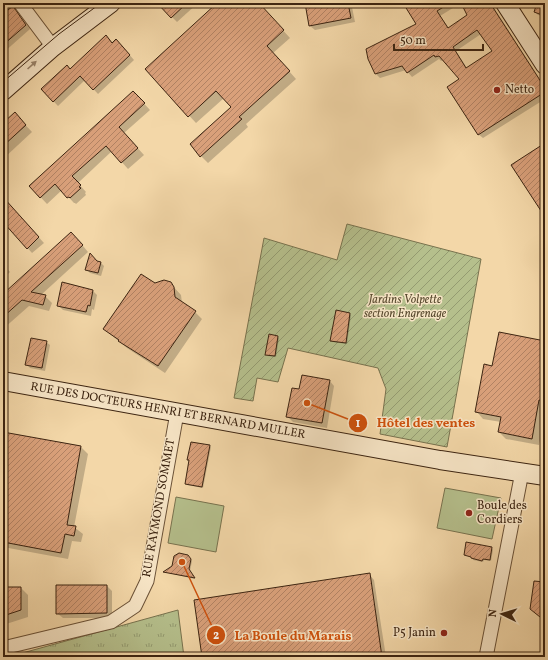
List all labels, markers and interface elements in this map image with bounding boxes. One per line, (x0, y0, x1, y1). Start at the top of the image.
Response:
scale bar (394, 26, 483, 52)
text: 50 m (400, 33, 426, 49)
one-way arrow (27, 61, 37, 70)
place label: Netto (505, 82, 534, 98)
marker: Netto (492, 85, 502, 95)
park label: Jardins Volpette section Engrenage (364, 292, 447, 322)
street label: RUE DES DOCTEURS HENRI ET BERNARD MULLER (29, 379, 307, 443)
callout: Hôtel des ventes (348, 410, 483, 435)
text: Hôtel des ventes (377, 415, 475, 433)
text: 1 (356, 416, 361, 432)
street label: RUE RAYMOND SOMMET (139, 437, 179, 579)
place label: Boule des Cordiers (477, 498, 527, 528)
marker: Boule des Cordiers (464, 508, 474, 518)
north arrow (482, 594, 522, 634)
text: N (486, 609, 501, 618)
callout: La Boule du Marais (206, 623, 360, 648)
place label: P5 Janin (393, 625, 436, 641)
text: 2 (213, 628, 219, 644)
text: La Boule du Marais (234, 628, 352, 646)
marker: P5 Janin (439, 628, 449, 638)

